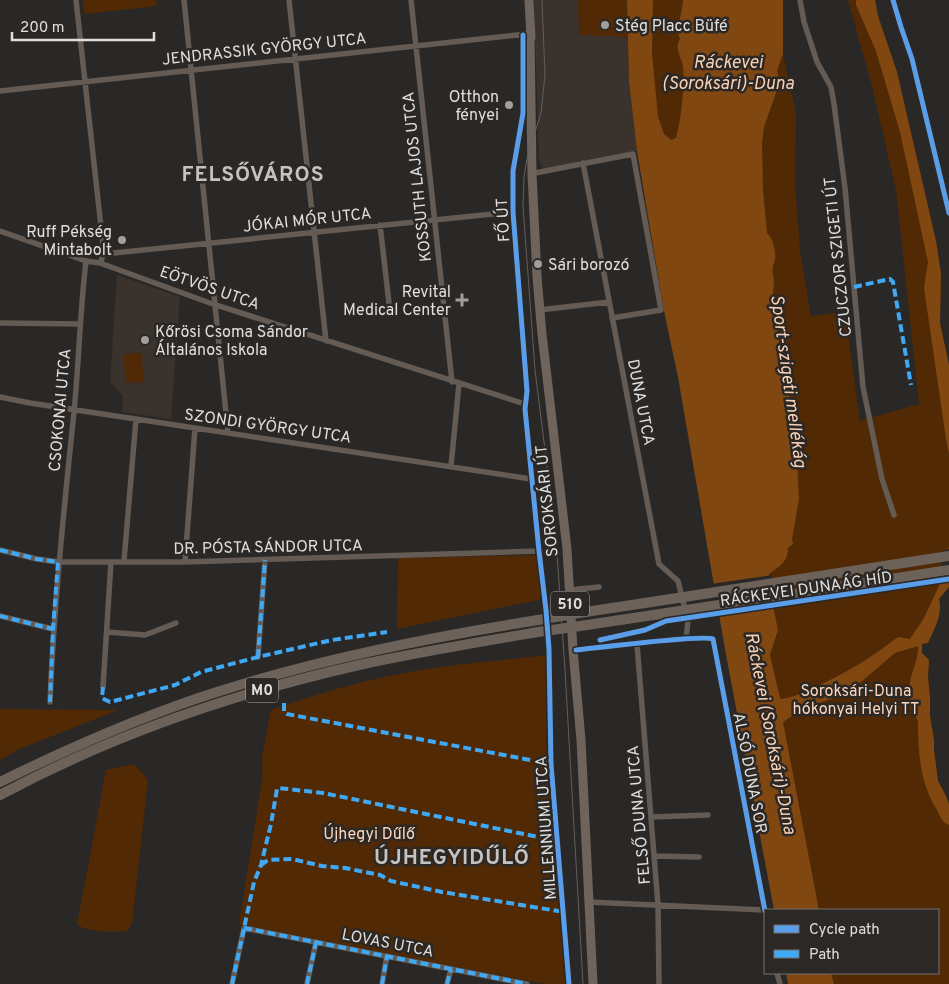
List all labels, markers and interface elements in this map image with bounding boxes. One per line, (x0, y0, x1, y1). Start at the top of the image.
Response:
scale bar (12, 10, 155, 42)
place label: Stég Placc Büfé (615, 17, 728, 37)
text: 200 m (20, 19, 65, 38)
marker: Stég Placc Büfé (599, 19, 611, 31)
street label: JENDRASSIK GYÖRGY UTCA (161, 27, 368, 71)
water label: Ráckevei (Soroksári)-Duna (662, 52, 795, 96)
place label: Otthon fényei (449, 88, 499, 126)
street label: KOSSUTH LAJOS UTCA (399, 91, 437, 263)
marker: Otthon fényei (503, 99, 515, 111)
district label: FELSŐVÁROS (181, 161, 325, 189)
street label: CZUCZOR SZIGETI ÚT (819, 176, 857, 338)
street label: FŐ ÚT (491, 197, 515, 243)
street label: JÓKAI MÓR UTCA (242, 202, 373, 238)
place label: Ruff Pékség Mintabolt (26, 223, 112, 261)
marker: Ruff Pékség Mintabolt (116, 234, 128, 246)
place label: Sári borozó (548, 256, 630, 276)
marker: Sári borozó (532, 258, 544, 270)
street label: EÖTVÖS UTCA (157, 261, 263, 315)
place label: Revital Medical Center (343, 283, 451, 321)
marker: Revital Medical Center (455, 293, 469, 307)
water label: Sport-szigeti mellékág (764, 293, 811, 470)
place label: Kőrösi Csoma Sándor Általános Iskola (155, 323, 308, 361)
marker: Kőrösi Csoma Sándor Általános Iskola (139, 334, 151, 346)
street label: CSOKONAI UTCA (46, 348, 76, 473)
street label: DUNA UTCA (622, 358, 658, 447)
street label: SZONDI GYÖRGY UTCA (183, 403, 353, 449)
street label: SOROKSÁRI ÚT (530, 444, 564, 558)
street label: DR. PÓSTA SÁNDOR UTCA (173, 534, 363, 560)
street label: RÁCKEVEI DUNAÁG HÍD (719, 566, 894, 612)
road number: 510 (551, 592, 589, 616)
water label: Ráckevei (Soroksári)-Duna (739, 630, 801, 837)
road number: M0 (246, 678, 278, 702)
park label: Soroksári-Duna hókonyai Helyi TT (793, 682, 919, 720)
street label: ALSÓ DUNA SOR (727, 711, 773, 836)
street label: FELSŐ DUNA UTCA (622, 744, 656, 886)
street label: MILLENNIUMI UTCA (532, 755, 562, 901)
park label: Újhegyi Dűlő (323, 823, 416, 845)
district label: ÚJHEGYIDŰLŐ (374, 844, 530, 872)
legend (764, 909, 939, 974)
text: Cycle path (809, 921, 880, 940)
street label: LOVAS UTCA (340, 925, 435, 963)
text: Path (809, 946, 840, 965)

